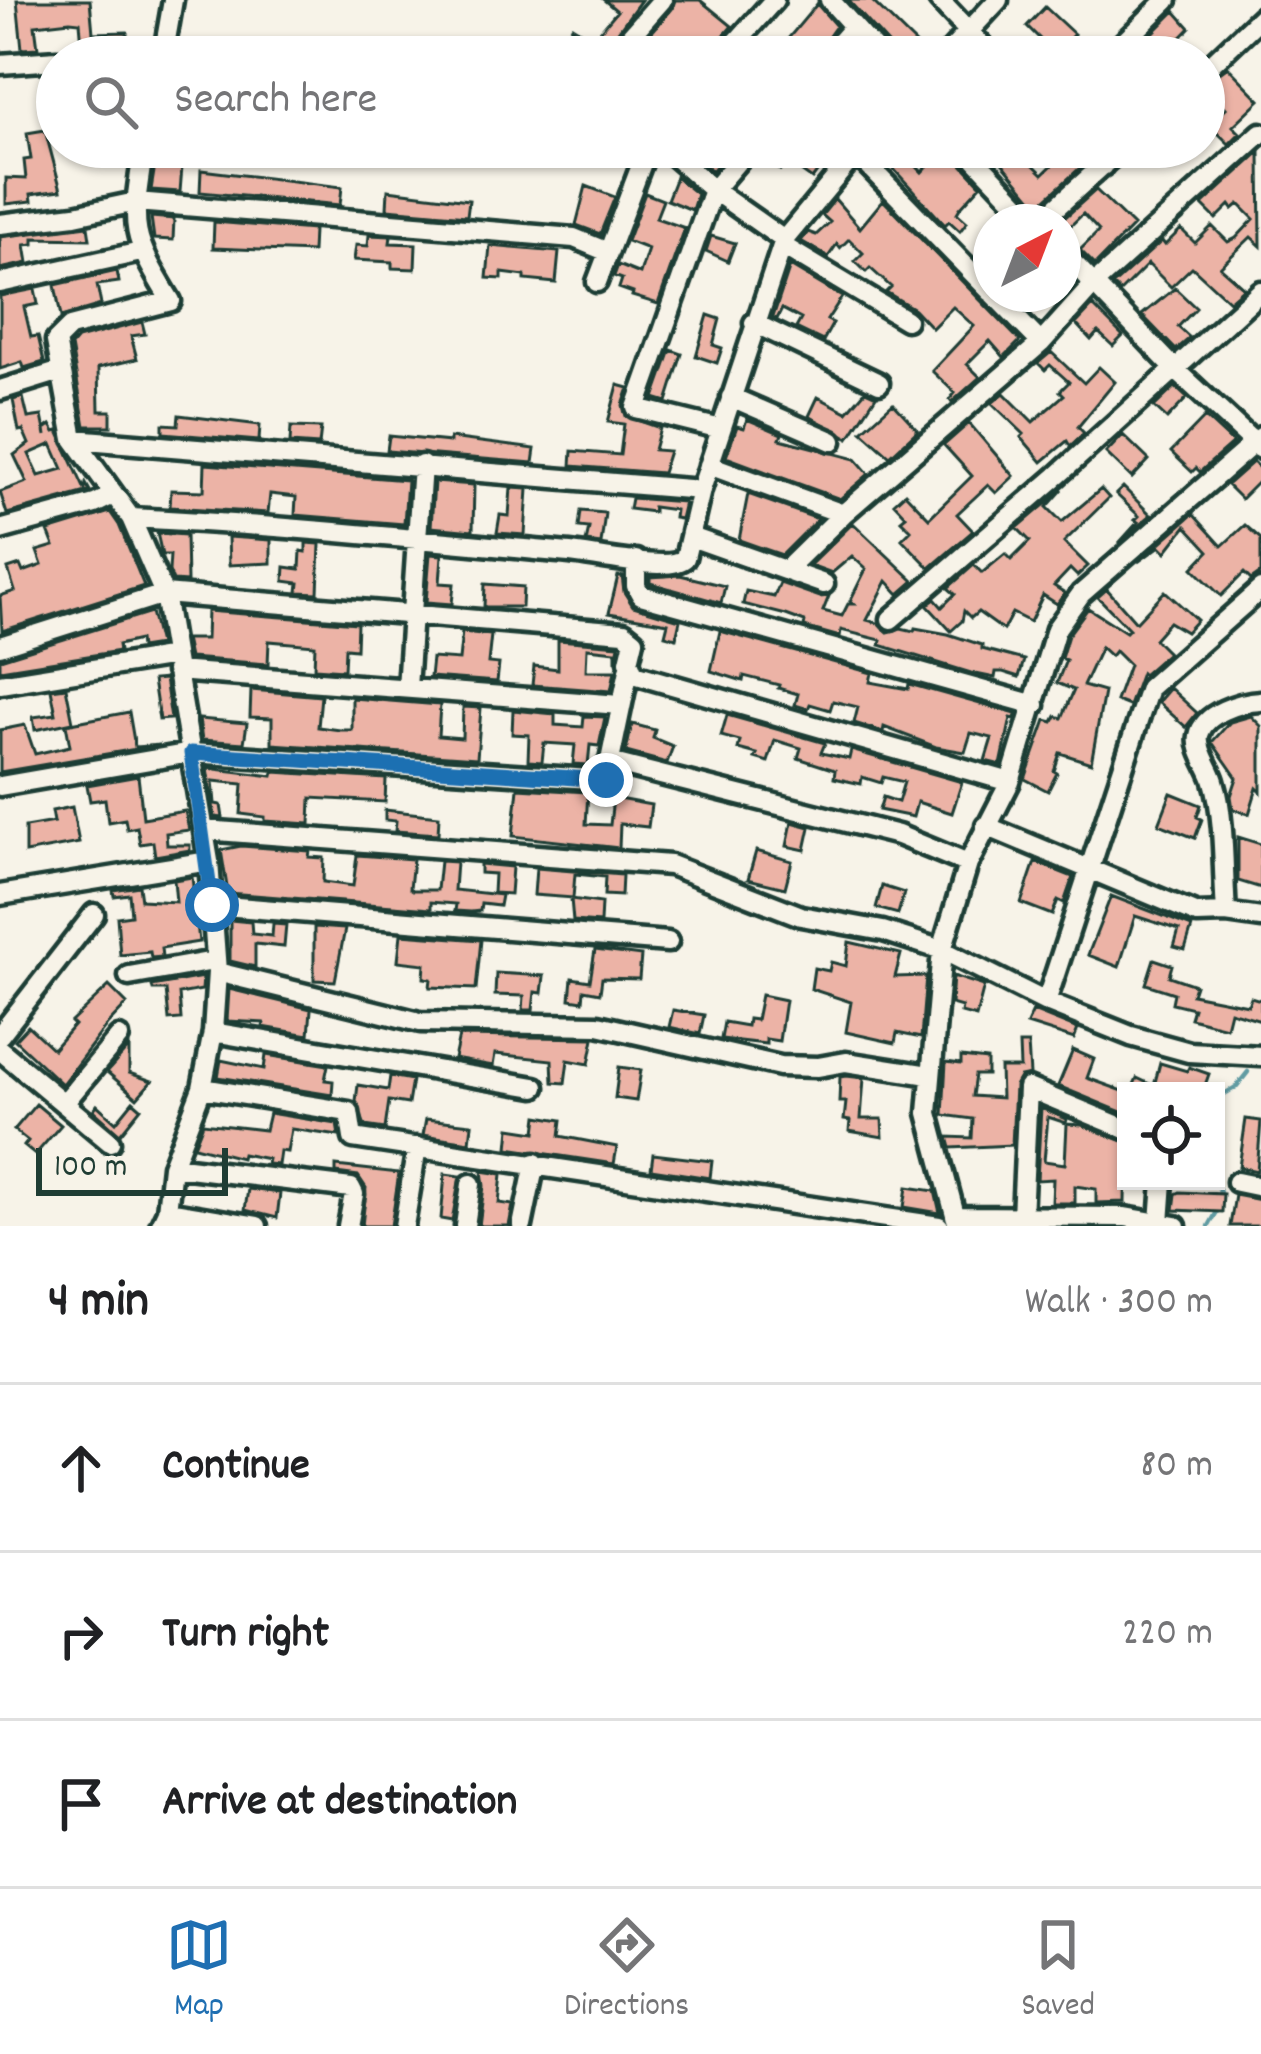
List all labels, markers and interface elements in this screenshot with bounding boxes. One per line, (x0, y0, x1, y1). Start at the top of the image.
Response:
search box (36, 36, 1225, 168)
icon: search (78, 69, 144, 135)
text: Search here (174, 70, 377, 134)
north arrow (973, 204, 1081, 312)
route end (579, 753, 633, 807)
route start (185, 878, 239, 932)
map controls (1117, 1082, 1225, 1190)
button: locate (1117, 1082, 1225, 1190)
scale bar (36, 1142, 228, 1195)
text: 100 m (54, 1145, 127, 1192)
text: 4 min (48, 1268, 149, 1340)
text: Walk · 300 m (1025, 1277, 1213, 1332)
icon: ahead (48, 1435, 114, 1501)
text: Continue (162, 1436, 310, 1500)
text: 80 m (1140, 1440, 1213, 1495)
icon: right (48, 1603, 114, 1669)
text: Turn right (162, 1604, 329, 1668)
text: 220 m (1122, 1608, 1213, 1663)
icon: arrive (48, 1771, 114, 1837)
text: Arrive at destination (162, 1772, 517, 1836)
tab: Map (166, 1912, 232, 2031)
tab: Directions (564, 1912, 689, 2031)
tab: Saved (1021, 1912, 1095, 2031)

